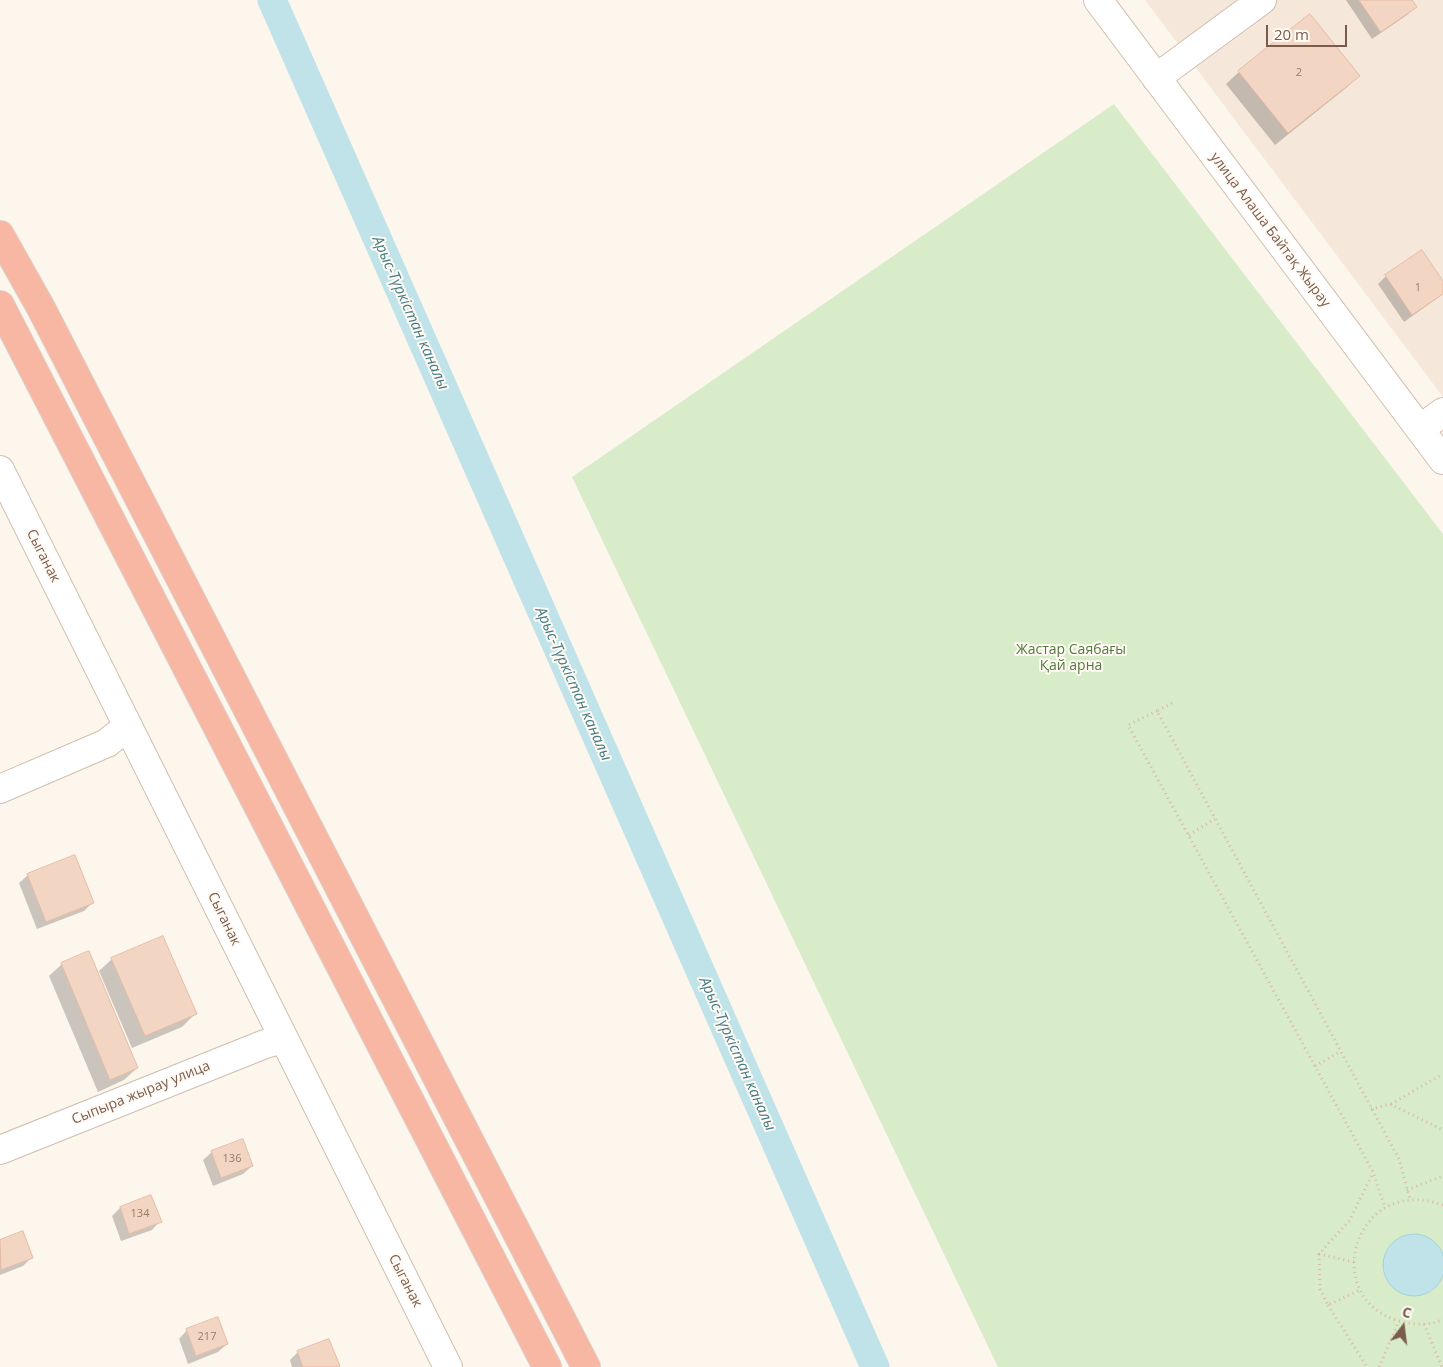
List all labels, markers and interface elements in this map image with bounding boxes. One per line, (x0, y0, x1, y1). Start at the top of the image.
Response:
scale bar (1268, 15, 1349, 47)
text: 20 m (1274, 24, 1309, 44)
house number: 2 (1296, 66, 1302, 80)
street label: улица Алаша Байтақ Жырау (1206, 149, 1334, 311)
water label: Арыс-Түркістан каналы (368, 233, 452, 393)
house number: 1 (1415, 281, 1421, 295)
street label: Сыганак (23, 527, 63, 585)
water label: Арыс-Түркістан каналы (531, 604, 615, 764)
park label: Жастар Саябағы Қай арна (1016, 642, 1126, 674)
street label: Сыганак (204, 890, 244, 948)
water label: Арыс-Түркістан каналы (695, 974, 779, 1134)
street label: Сыпыра жырау улица (69, 1058, 213, 1128)
house number: 136 (223, 1152, 241, 1166)
house number: 134 (131, 1207, 149, 1221)
street label: Сыганак (385, 1252, 425, 1310)
north arrow (1378, 1302, 1428, 1352)
text: С (1400, 1302, 1414, 1322)
house number: 217 (198, 1330, 216, 1344)

